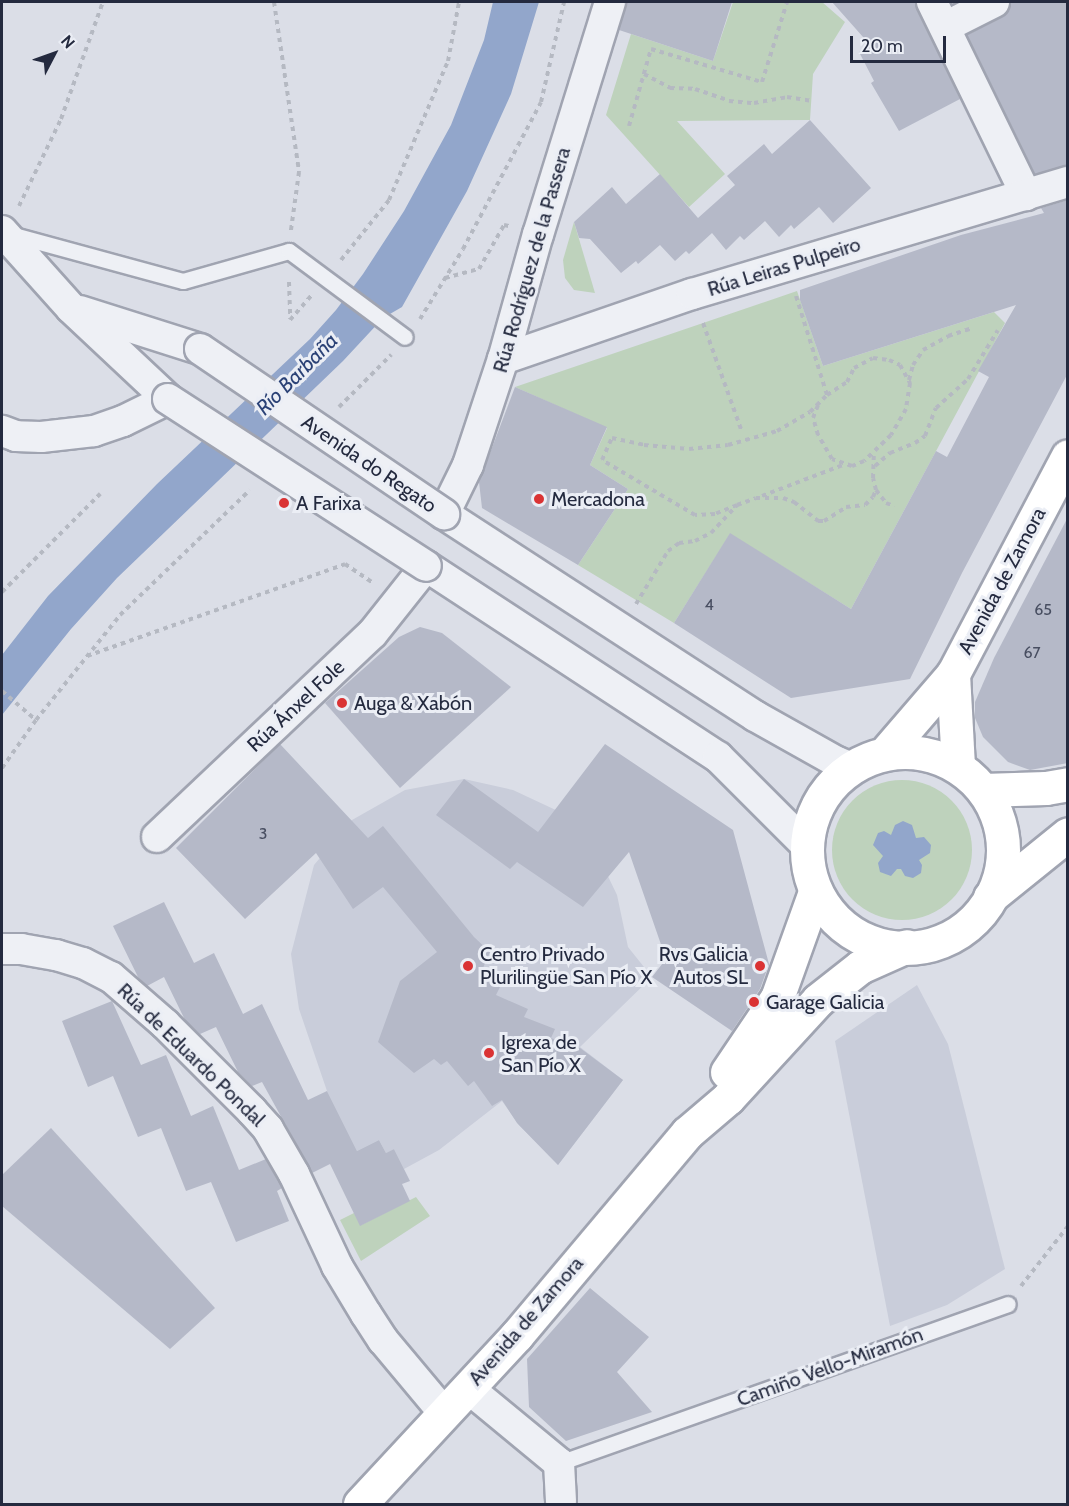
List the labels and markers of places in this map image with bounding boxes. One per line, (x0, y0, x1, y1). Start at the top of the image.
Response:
place label: Mercadona (551, 487, 645, 511)
place label: A Farixa (296, 491, 361, 515)
marker: Mercadona (532, 492, 546, 506)
marker: A Farixa (277, 496, 291, 510)
place label: Auga & Xabón (354, 691, 472, 715)
marker: Auga & Xabón (335, 696, 349, 710)
place label: Centro Privado Plurilingüe San Pío X (480, 942, 652, 989)
place label: Rvs Galicia Autos SL (659, 942, 748, 989)
marker: Centro Privado Plurilingüe San Pío X (461, 959, 475, 973)
marker: Rvs Galicia Autos SL (753, 959, 767, 973)
place label: Garage Galicia (766, 990, 884, 1014)
marker: Garage Galicia (747, 995, 761, 1009)
place label: Igrexa de San Pío X (501, 1030, 581, 1077)
marker: Igrexa de San Pío X (482, 1046, 496, 1060)

